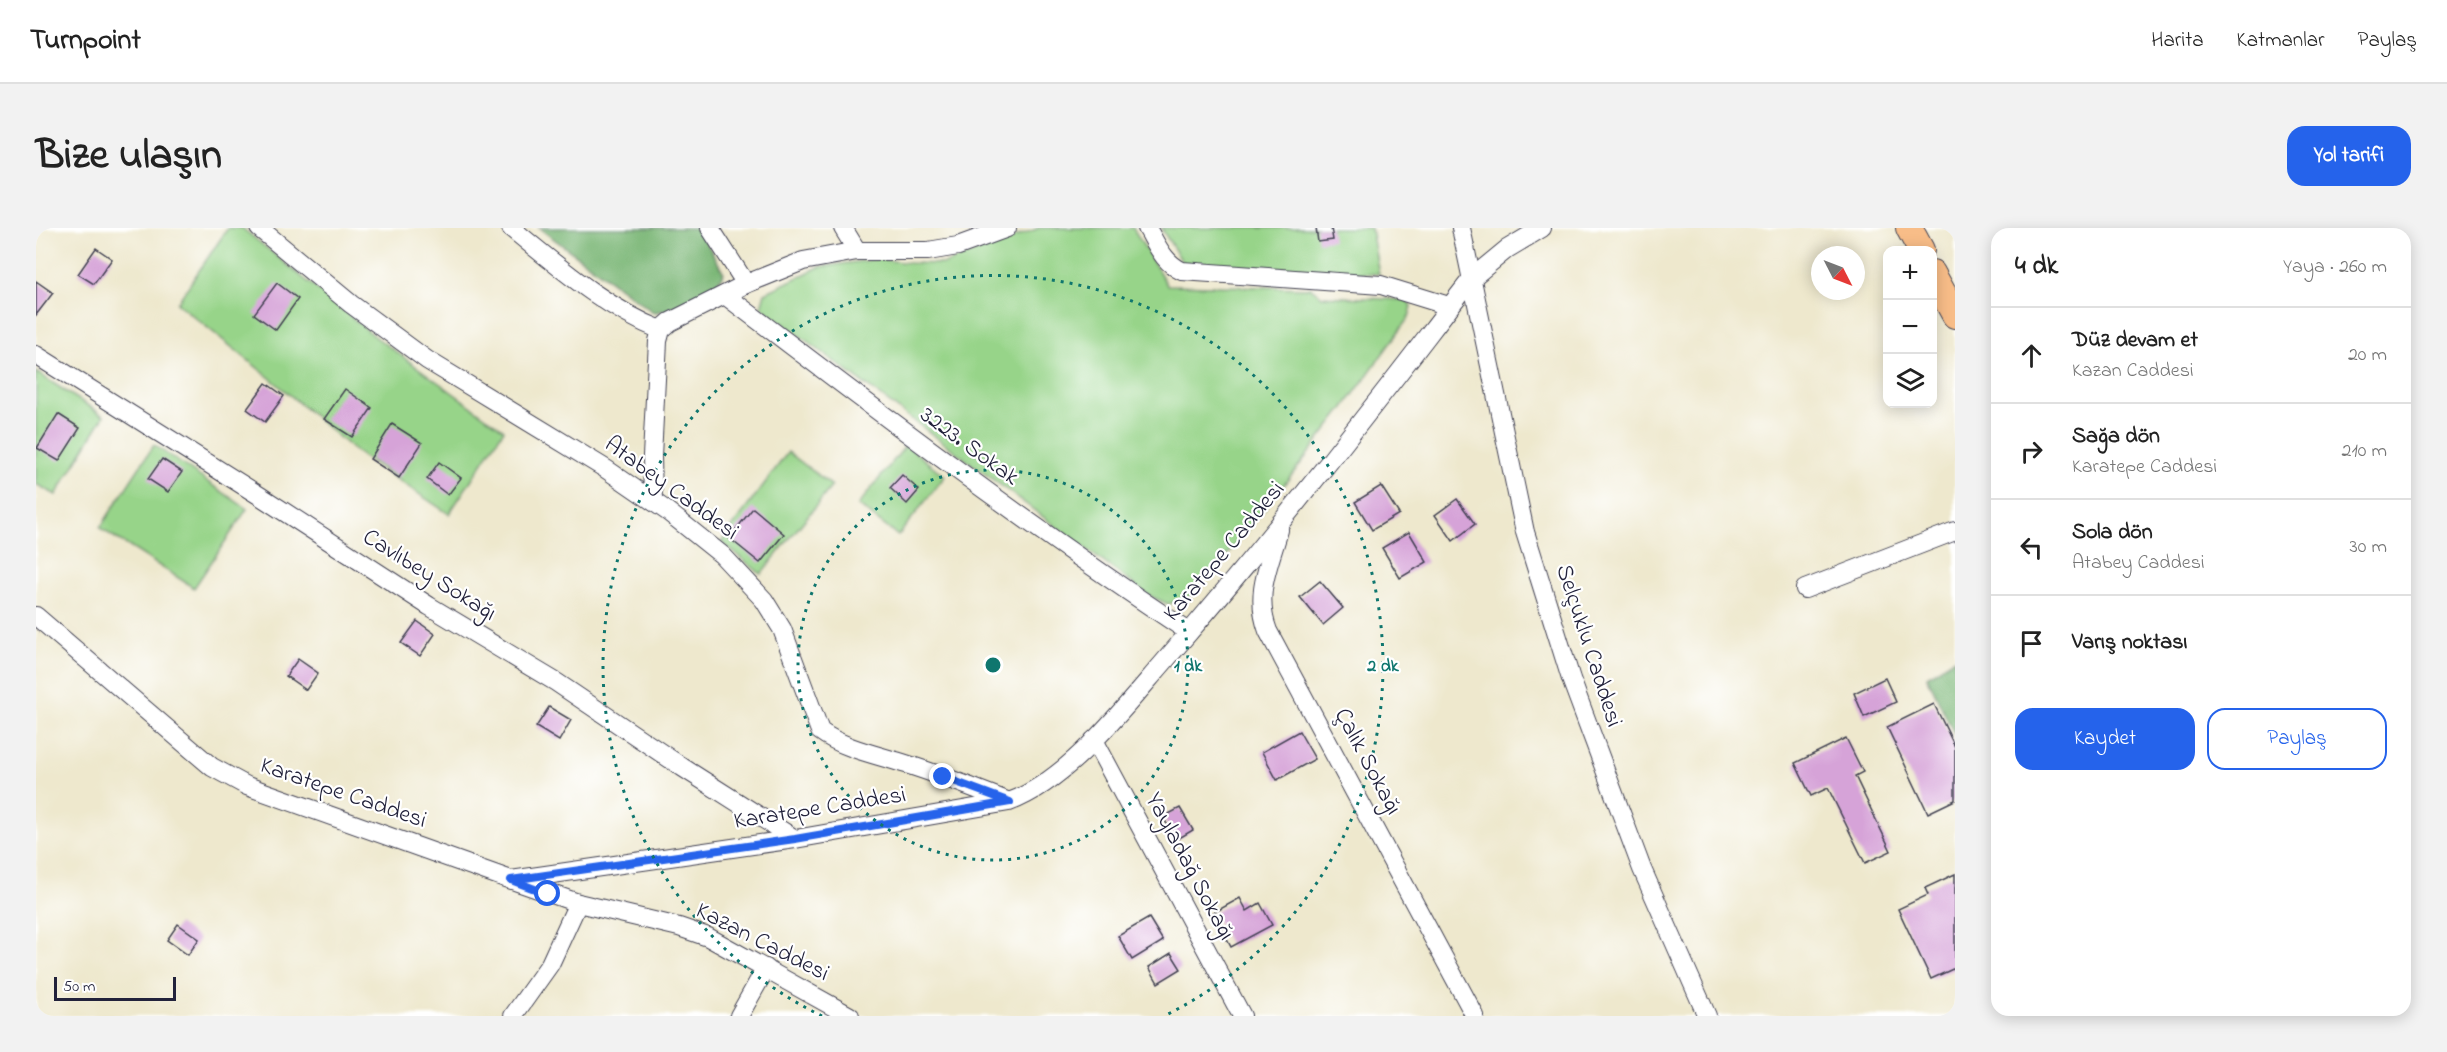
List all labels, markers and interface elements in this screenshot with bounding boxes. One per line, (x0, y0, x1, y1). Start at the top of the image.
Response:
text: Turnpoint (30, 21, 141, 62)
text: Harita (2151, 26, 2204, 56)
text: Katmanlar (2237, 26, 2325, 56)
text: Paylaş (2358, 26, 2417, 56)
text: Bize ulaşın (36, 126, 222, 187)
button: Yol tarifi (2287, 126, 2411, 186)
north arrow (1811, 246, 1865, 300)
map controls (1883, 246, 1937, 408)
button: + (1883, 246, 1937, 300)
text: 4 dk (2015, 248, 2058, 286)
text: Yaya · 260 m (2283, 253, 2387, 282)
button: − (1883, 300, 1937, 354)
text: Düz devam et (2072, 325, 2198, 357)
icon: ahead (2015, 339, 2048, 372)
text: 20 m (2348, 341, 2387, 370)
button: layers (1883, 354, 1937, 408)
text: Kazan Caddesi (2072, 357, 2194, 386)
street label: 3223. Sokak (912, 399, 1026, 495)
text: Sağa dön (2072, 421, 2160, 453)
street label: Atabey Caddesi (596, 428, 746, 551)
icon: right (2015, 435, 2048, 468)
text: 210 m (2342, 437, 2387, 466)
text: Karatepe Caddesi (2072, 453, 2217, 482)
street label: Karatepe Caddesi (1156, 474, 1294, 630)
text: Sola dön (2072, 517, 2153, 549)
street label: Cavlıbey Sokağı (355, 521, 503, 632)
icon: left (2015, 531, 2048, 564)
text: 30 m (2350, 533, 2387, 562)
text: Atabey Caddesi (2072, 549, 2204, 578)
street label: Selçuklu Caddesi (1545, 560, 1631, 732)
icon: arrive (2015, 627, 2048, 660)
text: Varış noktası (2072, 627, 2187, 659)
text: 1 dk (1174, 654, 1203, 680)
text: 2 dk (1366, 654, 1400, 680)
centre of rings (983, 655, 1003, 675)
street label: Çalık Sokağı (1324, 702, 1410, 822)
button: Kaydet (2015, 708, 2195, 770)
button: Paylaş (2207, 708, 2387, 770)
street label: Karatepe Caddesi (255, 749, 431, 839)
route end (929, 763, 955, 789)
street label: Karatepe Caddesi (731, 778, 909, 840)
street label: Yayladağ Sokağı (1134, 787, 1243, 948)
route start (534, 880, 560, 906)
street label: Kazan Caddesi (689, 894, 835, 992)
scale bar (54, 974, 176, 1002)
text: 50 m (63, 975, 95, 999)

